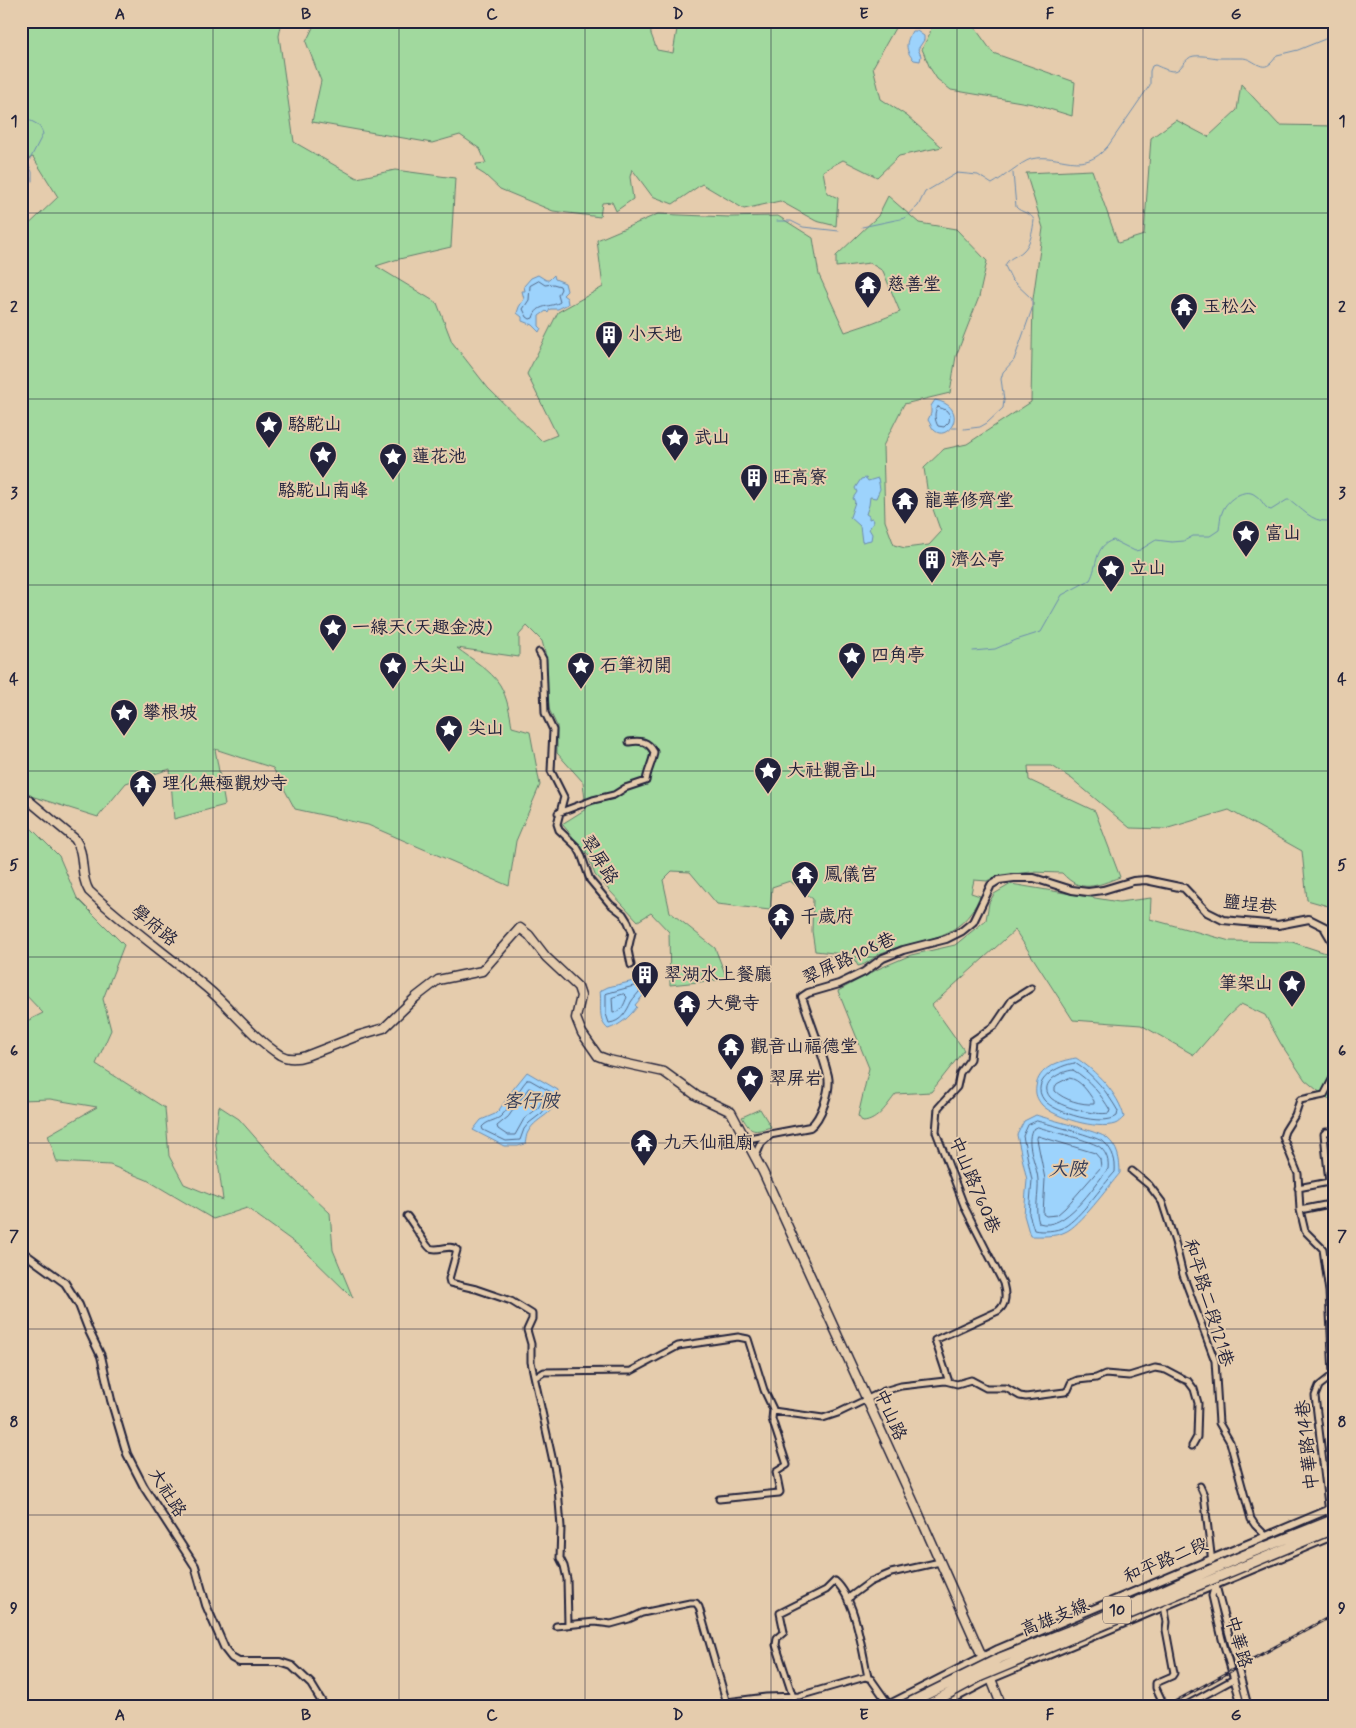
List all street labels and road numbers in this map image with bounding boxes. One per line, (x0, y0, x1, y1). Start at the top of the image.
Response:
street label: 翠屏路 (575, 831, 623, 889)
street label: 鹽埕巷 (1222, 890, 1278, 920)
street label: 學府路 (125, 900, 183, 952)
street label: 翠屏路108巷 (799, 927, 899, 991)
street label: 中山路760巷 (943, 1133, 1005, 1237)
street label: 和平路二段121巷 (1177, 1236, 1239, 1370)
street label: 中山路 (868, 1385, 912, 1445)
street label: 中華路14巷 (1291, 1399, 1325, 1491)
street label: 大社路 (143, 1464, 191, 1522)
street label: 和平路二段 (1120, 1532, 1212, 1590)
street label: 高雄支線 (1017, 1593, 1093, 1643)
road number: 10 (1103, 1596, 1131, 1624)
street label: 中華路 (1219, 1613, 1257, 1671)

